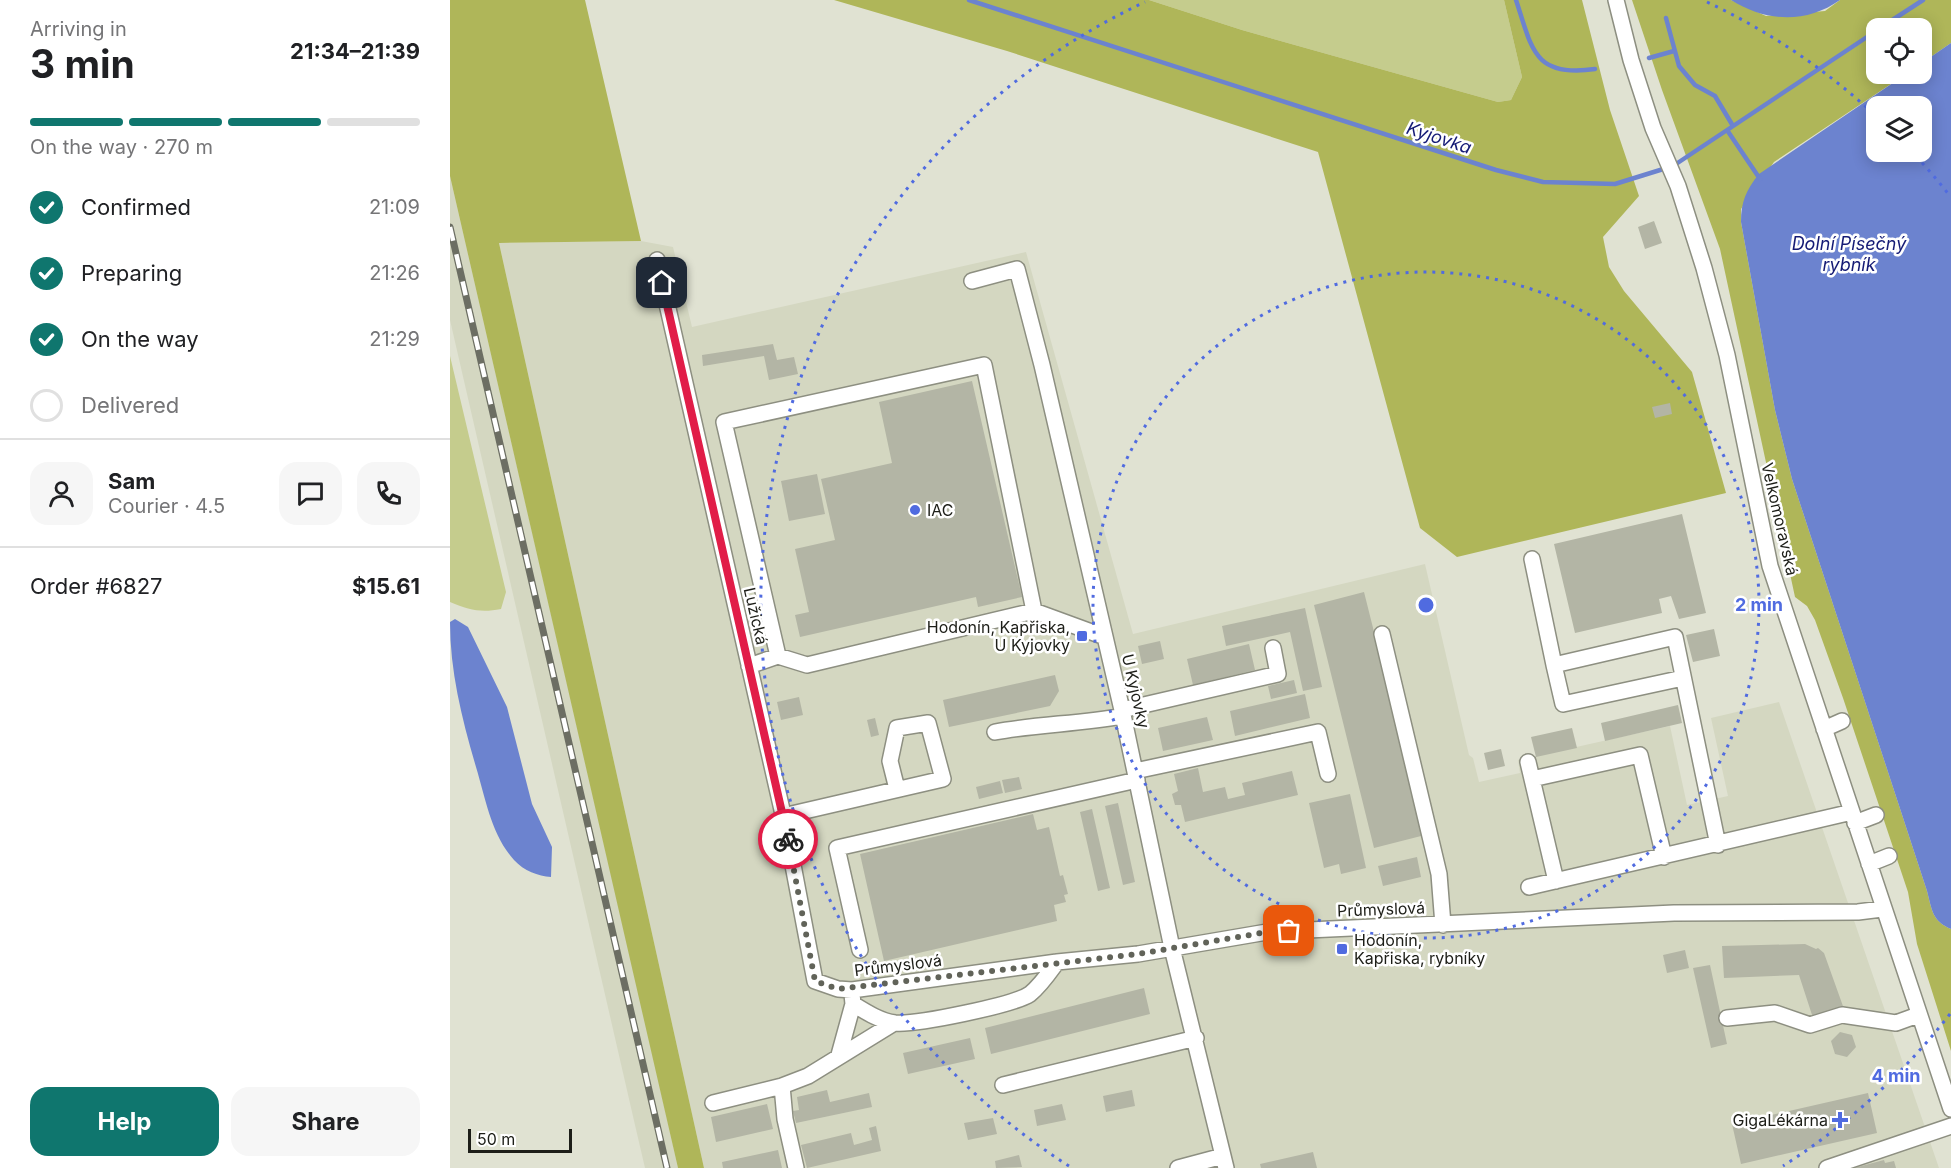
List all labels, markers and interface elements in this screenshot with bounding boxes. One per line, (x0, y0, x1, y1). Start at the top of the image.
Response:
text: Arriving in (30, 17, 127, 41)
map controls (1866, 18, 1932, 162)
button: locate (1866, 18, 1932, 84)
text: 21:34–21:39 (290, 38, 420, 64)
text: 3 min (30, 40, 135, 87)
button: layers (1866, 96, 1932, 162)
water label: Kyjovka (1404, 117, 1474, 158)
text: On the way · 270 m (30, 135, 213, 159)
icon: check (30, 191, 63, 224)
text: Confirmed (81, 194, 191, 220)
text: 21:09 (369, 195, 420, 219)
water label: Dolní Písečný rybník (1792, 233, 1907, 275)
icon: check (30, 257, 63, 290)
pin (636, 257, 687, 308)
text: Preparing (81, 260, 182, 286)
text: 21:26 (369, 261, 420, 285)
icon: home (645, 266, 678, 299)
icon: check (30, 323, 63, 356)
text: On the way (81, 326, 199, 352)
text: 21:29 (369, 327, 420, 351)
text: Delivered (81, 392, 179, 418)
street label: Velkomoravská (1757, 461, 1803, 577)
button: person (30, 462, 93, 525)
button: chat (279, 462, 342, 525)
button: phone (357, 462, 420, 525)
text: Sam (108, 468, 155, 494)
text: Courier · 4.5 (108, 494, 225, 518)
place label: IAC (927, 500, 953, 520)
marker: IAC (908, 503, 922, 517)
text: Order #6827 (30, 573, 163, 599)
text: $15.61 (352, 573, 420, 599)
street label: Lužická (740, 585, 772, 647)
text: 2 min (1735, 594, 1783, 615)
centre of rings (1416, 595, 1436, 615)
place label: Hodonín, Kapřiska, U Kyjovky (927, 617, 1070, 655)
marker: Hodonín, Kapřiska, U Kyjovky (1075, 629, 1089, 643)
street label: U Kyjovky (1118, 652, 1154, 730)
courier (758, 809, 818, 869)
icon: bike (772, 823, 805, 856)
street label: Průmyslová (1337, 897, 1425, 921)
pin (1263, 905, 1314, 956)
icon: bag (1272, 914, 1305, 947)
place label: Hodonín, Kapřiska, rybníky (1354, 930, 1485, 968)
marker: Hodonín, Kapřiska, rybníky (1335, 942, 1349, 956)
street label: Průmyslová (853, 950, 943, 980)
text: 4 min (1872, 1065, 1920, 1086)
button: Help (30, 1087, 219, 1156)
button: Share (231, 1087, 420, 1156)
place label: GigaLékárna (1733, 1110, 1828, 1130)
marker: GigaLékárna (1833, 1113, 1847, 1127)
scale bar (468, 1126, 572, 1154)
text: 50 m (477, 1129, 515, 1149)

